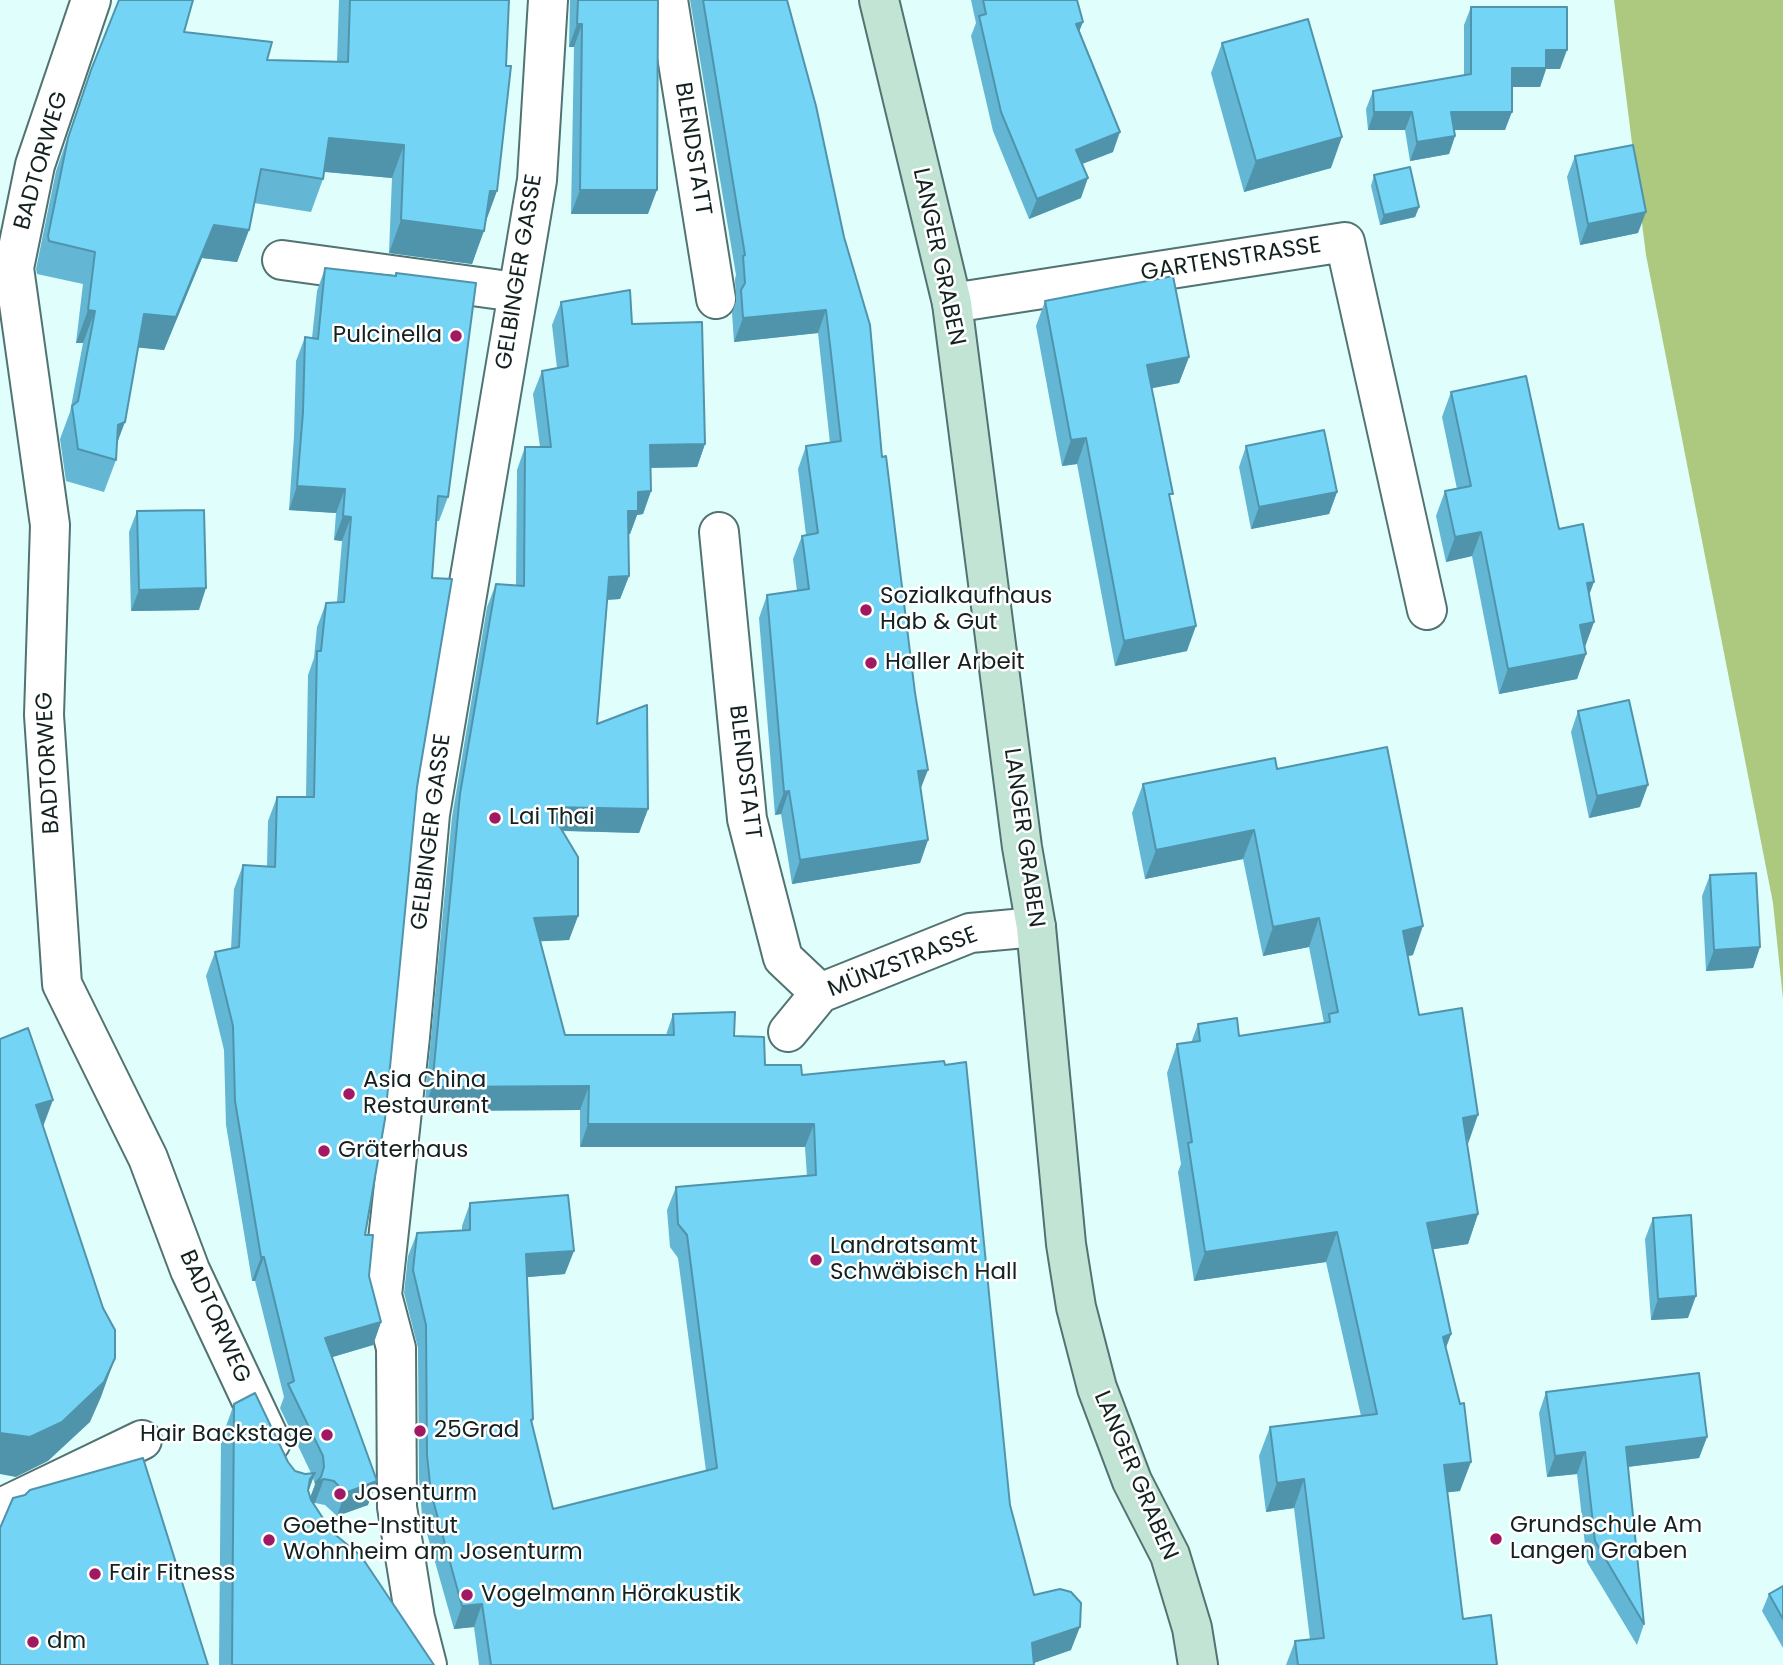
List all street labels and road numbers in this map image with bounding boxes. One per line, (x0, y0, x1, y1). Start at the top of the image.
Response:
street label: BLENDSTATT (668, 80, 716, 218)
street label: BADTORWEG (9, 89, 75, 233)
street label: LANGER GRABEN (906, 166, 970, 348)
street label: GELBINGER GASSE (491, 172, 549, 372)
street label: GARTENSTRASSE (1139, 232, 1323, 288)
street label: BADTORWEG (31, 691, 67, 835)
street label: BLENDSTATT (722, 704, 766, 840)
street label: GELBINGER GASSE (406, 732, 458, 932)
street label: LANGER GRABEN (997, 747, 1049, 929)
street label: MÜNZSTRASSE (824, 922, 982, 1004)
street label: BADTORWEG (172, 1246, 256, 1388)
street label: LANGER GRABEN (1087, 1387, 1183, 1565)

